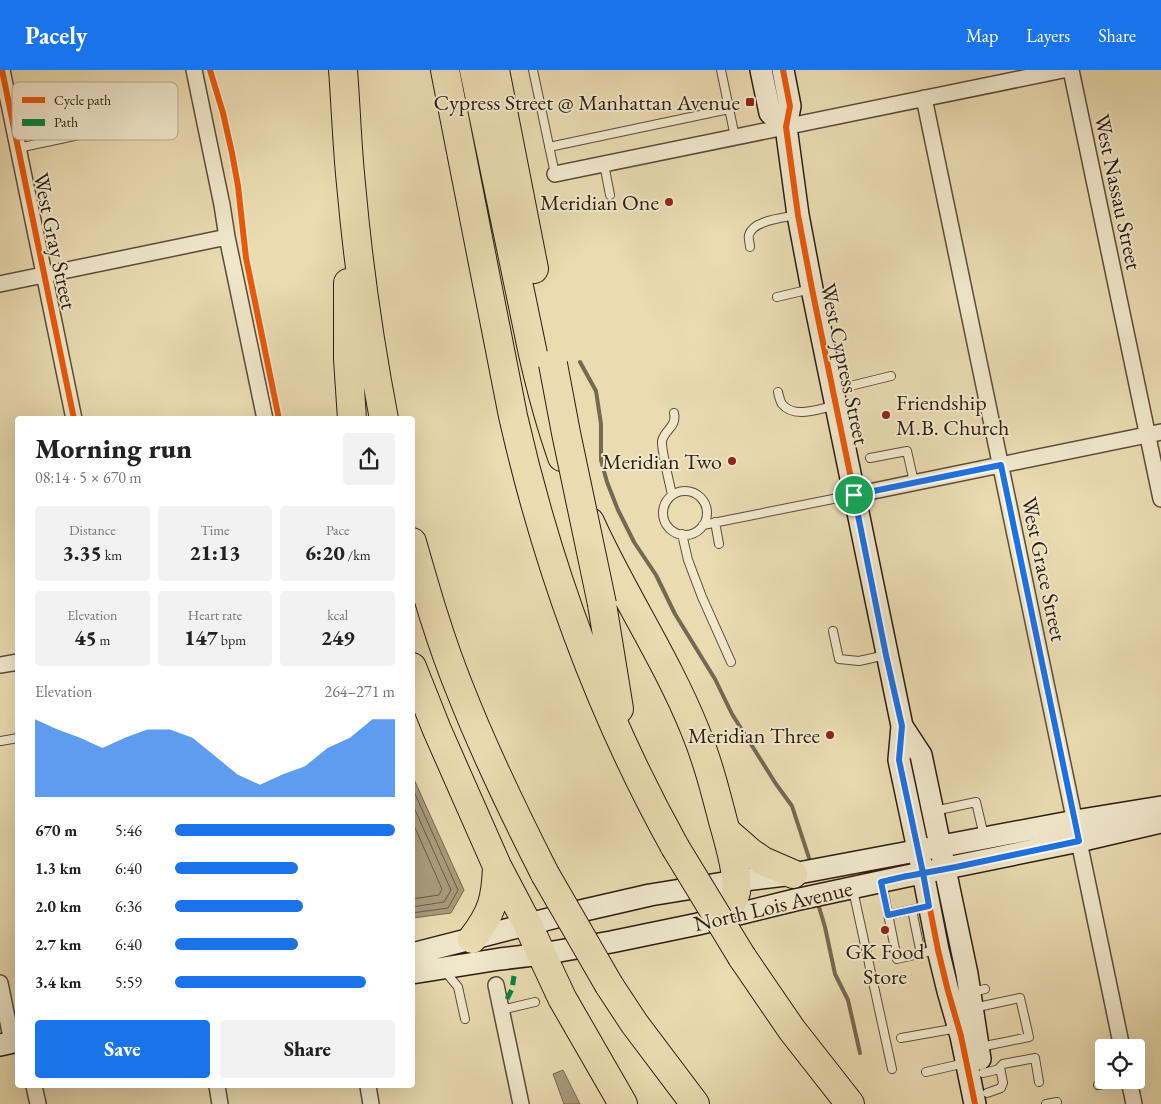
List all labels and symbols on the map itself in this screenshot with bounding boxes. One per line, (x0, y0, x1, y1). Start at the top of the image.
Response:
legend (12, 82, 178, 140)
place label: Cypress Street @ Manhattan Avenue (434, 88, 740, 117)
text: Cycle path (54, 91, 111, 109)
marker: Cypress Street @ Manhattan Avenue (744, 96, 756, 108)
street label: West Nassau Street (1087, 111, 1149, 273)
text: Path (54, 113, 78, 131)
street label: West Gray Street (26, 170, 84, 312)
place label: Meridian One (540, 188, 659, 217)
marker: Meridian One (663, 196, 675, 208)
street label: West Cypress Street (814, 281, 876, 448)
place label: Friendship M.B. Church (896, 388, 1009, 442)
marker: Friendship M.B. Church (880, 409, 892, 421)
place label: Meridian Two (602, 447, 722, 476)
marker: Meridian Two (726, 455, 738, 467)
pin (833, 474, 875, 516)
street label: West Grace Street (1015, 494, 1073, 644)
place label: Meridian Three (688, 721, 820, 750)
marker: Meridian Three (824, 729, 836, 741)
street label: North Lois Avenue (691, 874, 856, 938)
marker: GK Food Store (879, 924, 891, 936)
place label: GK Food Store (846, 937, 925, 991)

